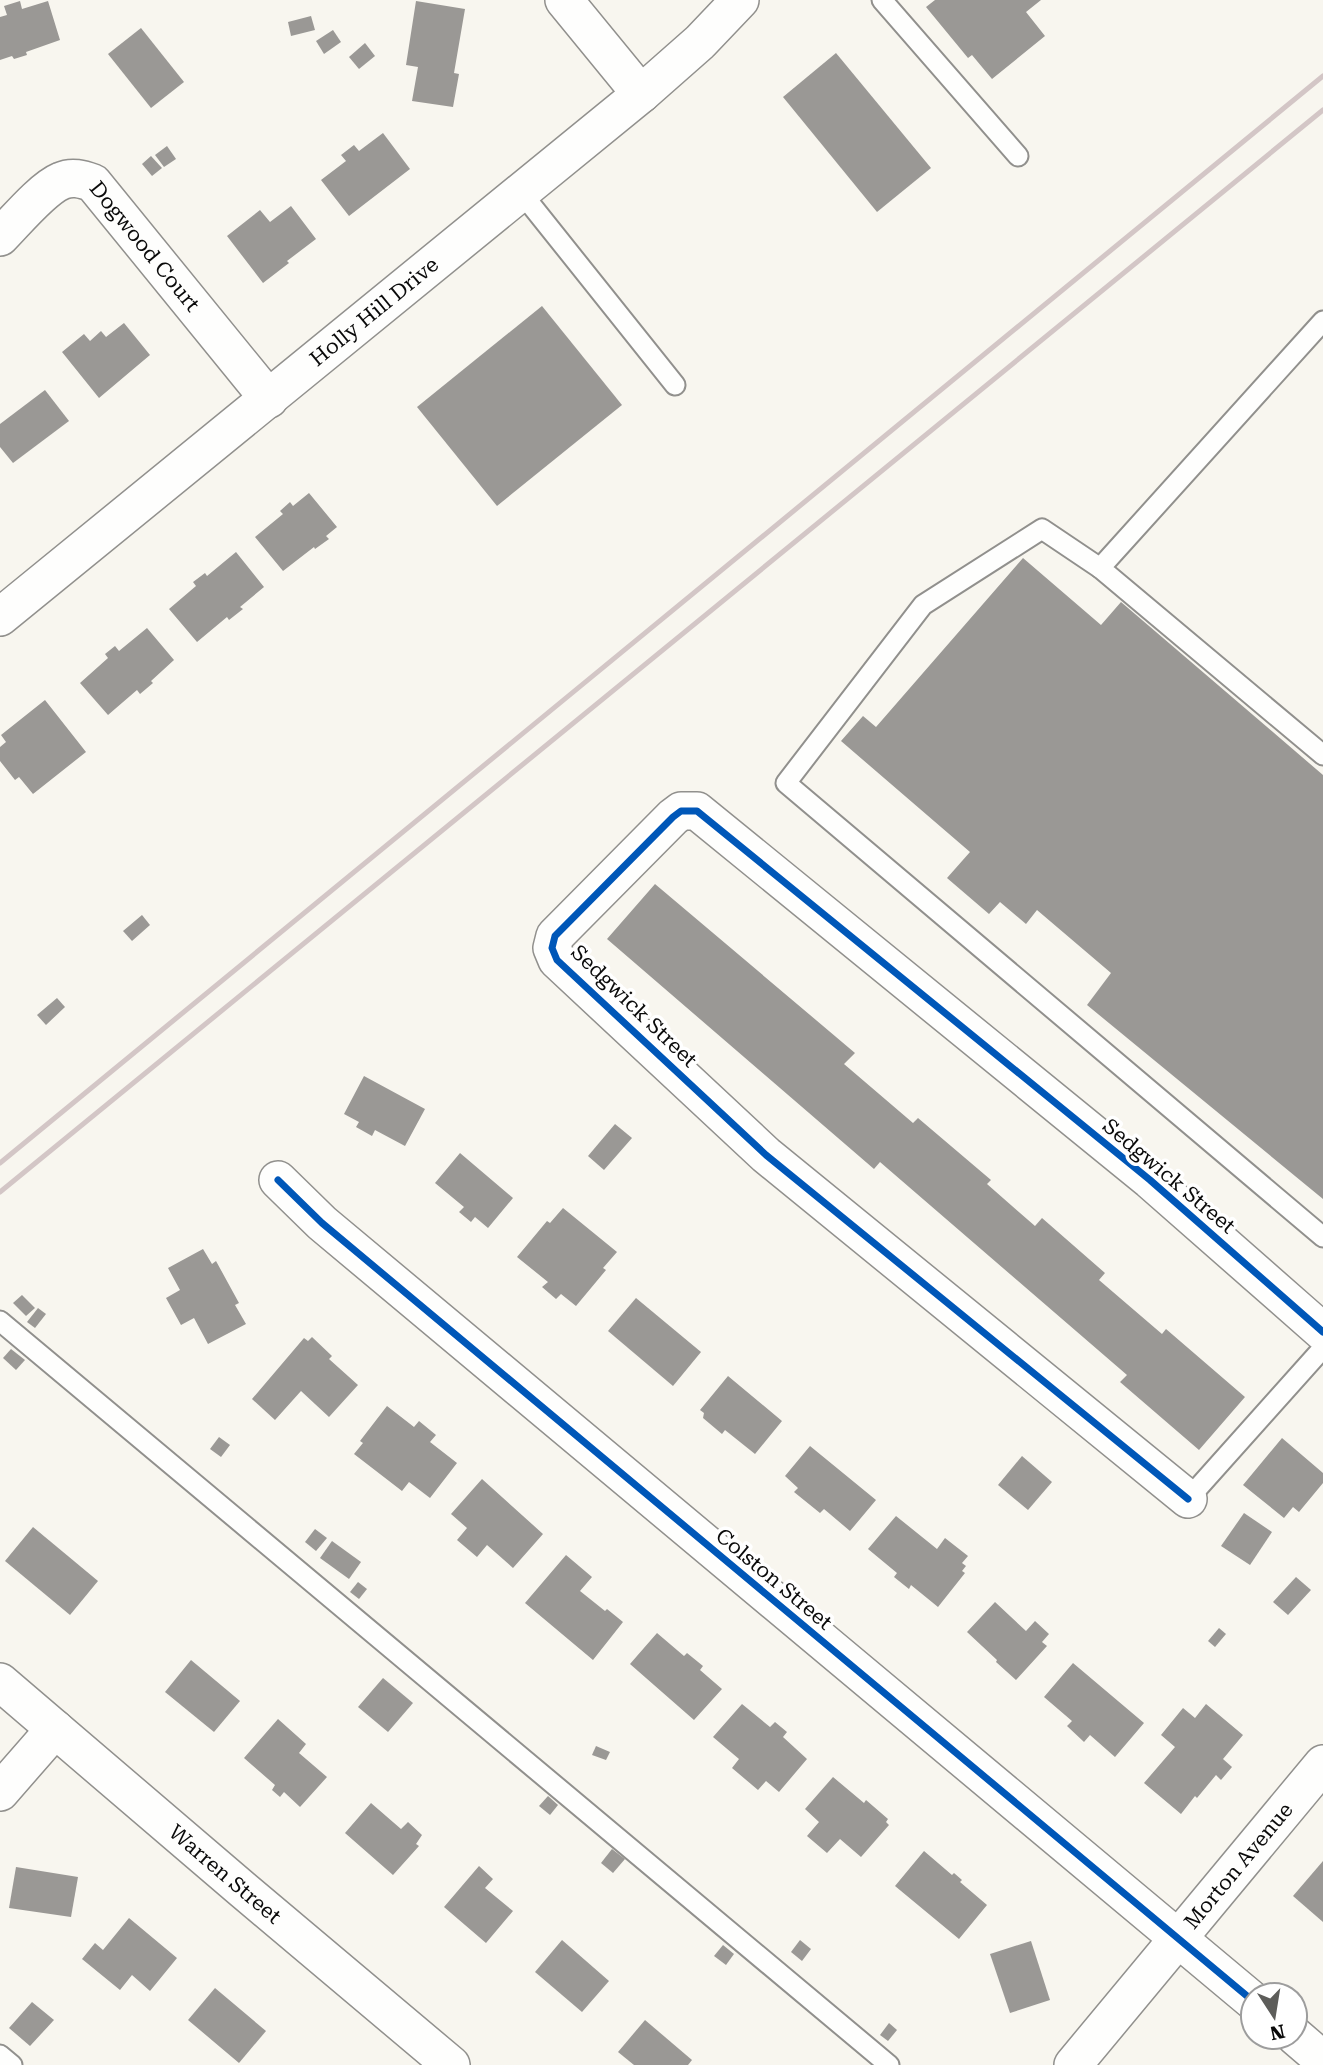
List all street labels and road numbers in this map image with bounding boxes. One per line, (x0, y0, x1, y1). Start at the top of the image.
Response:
street label: Dogwood Court (85, 177, 205, 316)
street label: Holly Hill Drive (305, 252, 443, 371)
street label: Sedgwick Street (566, 940, 702, 1072)
street label: Sedgwick Street (1098, 1114, 1240, 1238)
street label: Colston Street (711, 1523, 837, 1635)
street label: Morton Avenue (1179, 1798, 1298, 1934)
street label: Warren Street (164, 1820, 286, 1929)

